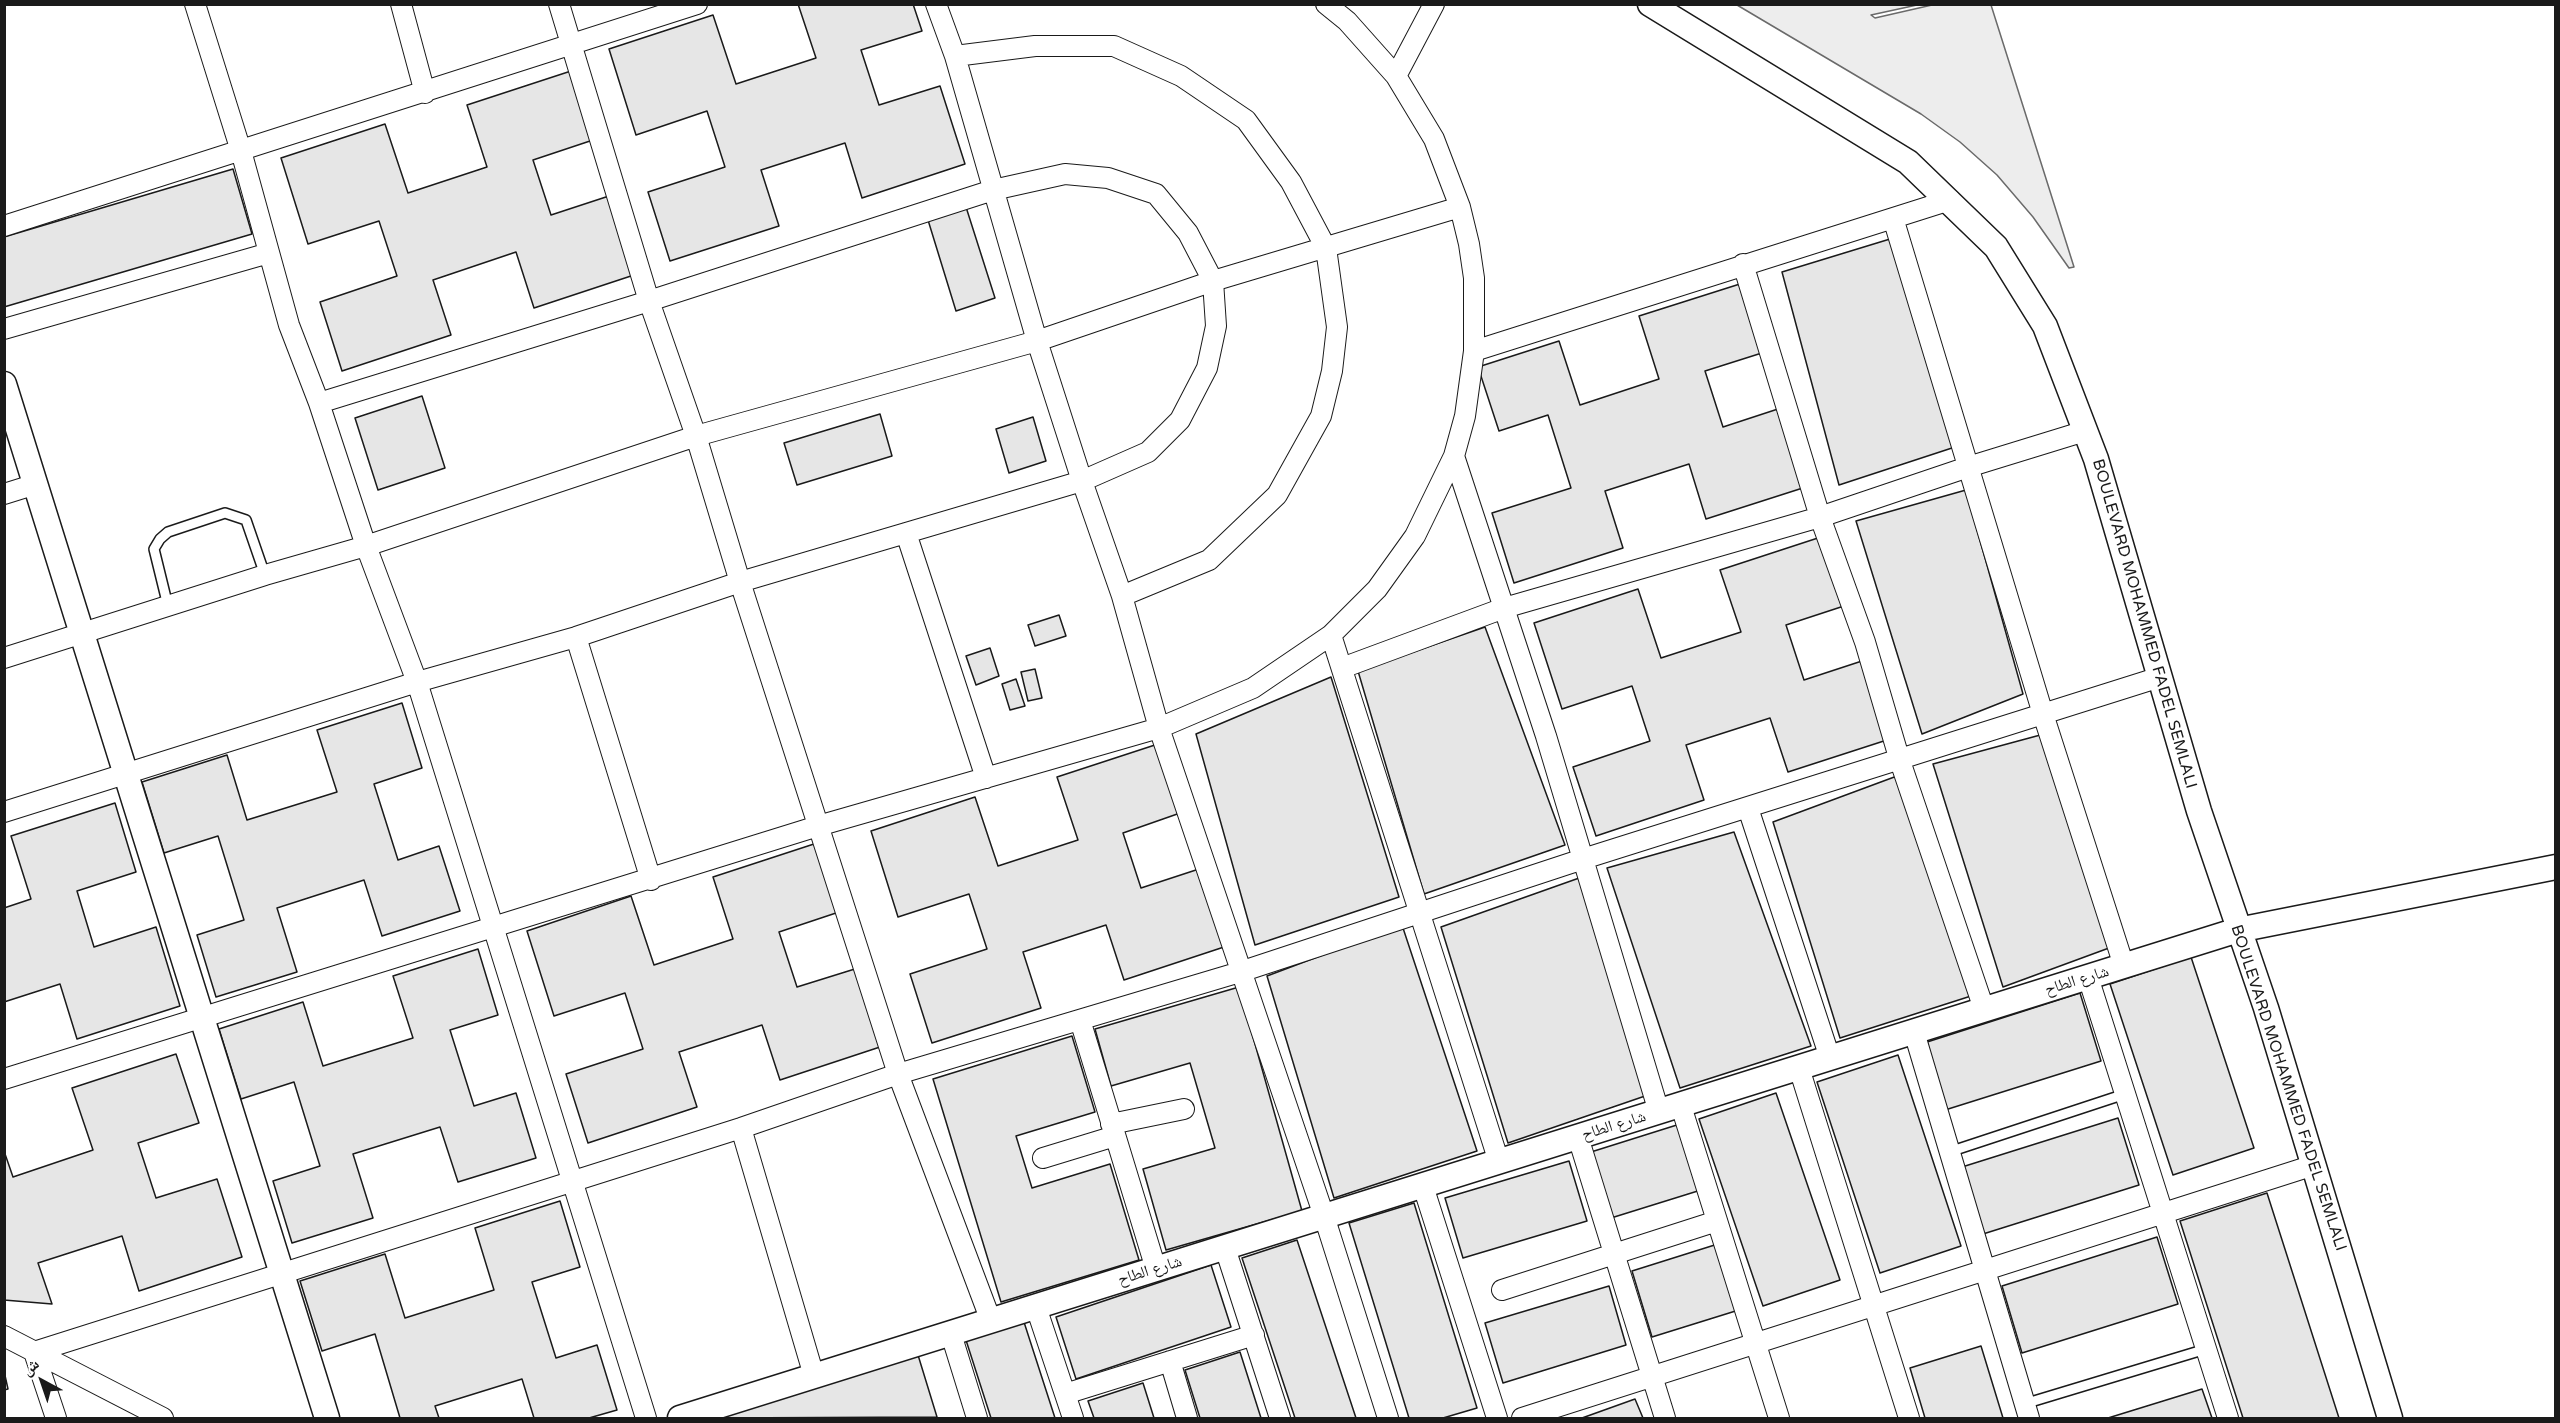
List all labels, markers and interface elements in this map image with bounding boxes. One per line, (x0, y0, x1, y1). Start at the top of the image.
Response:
street label: BOULEVARD MOHAMMED FADEL SEMLALI (2088, 457, 2200, 791)
street label: BOULEVARD MOHAMMED FADEL SEMLALI (2226, 922, 2350, 1254)
street label: شارع الطاح (2043, 962, 2111, 1000)
street label: شارع الطاح (1580, 1107, 1648, 1145)
street label: شارع الطاح (1116, 1252, 1184, 1290)
north arrow (12, 1351, 72, 1411)
text: ش (17, 1354, 43, 1380)

